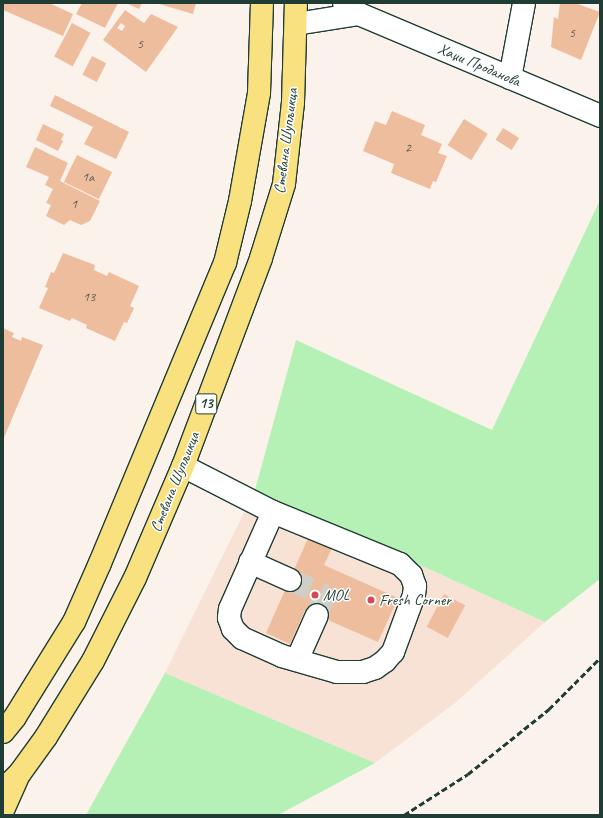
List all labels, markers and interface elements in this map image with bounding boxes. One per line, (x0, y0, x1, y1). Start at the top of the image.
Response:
house number: 5 (569, 25, 575, 41)
house number: 5 (137, 36, 143, 52)
street label: Хаџи Проданова (435, 39, 523, 91)
street label: Стевана Шупљикца (270, 87, 302, 195)
house number: 2 (405, 140, 411, 156)
house number: 1a (82, 169, 94, 185)
house number: 1 (71, 196, 77, 212)
house number: 13 (83, 289, 95, 305)
road number: 13 (195, 391, 217, 417)
street label: Стевана Шупљикца (146, 429, 204, 535)
place label: MOL (323, 585, 349, 605)
marker: MOL (310, 590, 320, 600)
place label: Fresh Corner (379, 590, 451, 610)
marker: Fresh Corner (366, 595, 376, 605)

